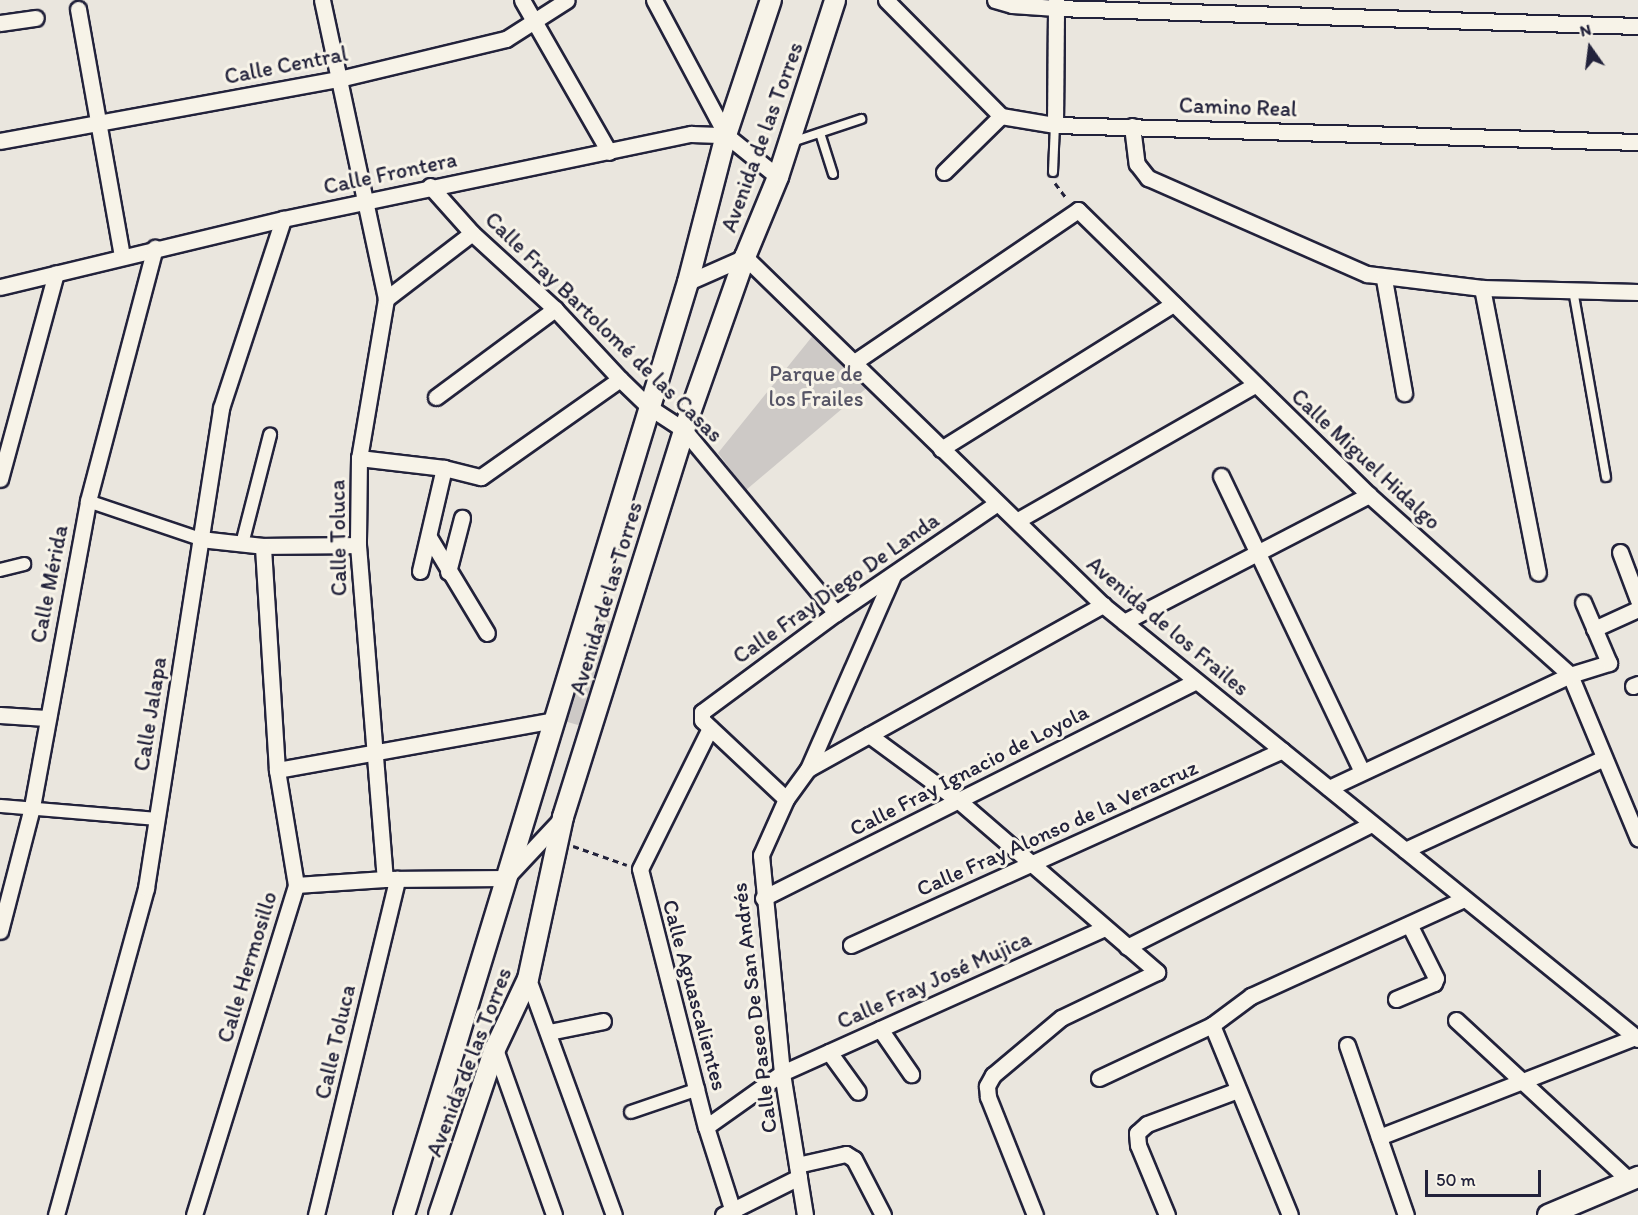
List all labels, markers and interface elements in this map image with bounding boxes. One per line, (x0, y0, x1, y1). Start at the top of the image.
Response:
north arrow (1560, 18, 1620, 78)
text: N (1578, 20, 1593, 41)
street label: Avenida de las Torres (716, 39, 808, 235)
street label: Calle Central (222, 40, 350, 90)
street label: Camino Real (1178, 92, 1298, 122)
street label: Calle Frontera (321, 146, 459, 200)
street label: Calle Fray Bartolomé de las Casas (479, 206, 729, 448)
park label: Parque de los Frailes (768, 360, 864, 412)
street label: Calle Miguel Hidalgo (1286, 383, 1446, 535)
street label: Calle Toluca (324, 481, 352, 595)
street label: Avenida de las Torres (564, 499, 648, 697)
street label: Calle Fray Diego De Landa (728, 507, 944, 669)
street label: Calle Mérida (25, 523, 73, 645)
street label: Avenida de los Frailes (1082, 550, 1254, 702)
street label: Calle Jalapa (128, 655, 172, 773)
street label: Calle Fray Ignacio de Loyola (846, 698, 1092, 842)
street label: Calle Fray Alonso de la Veracruz (913, 754, 1201, 902)
street label: Calle Paseo De San Andrés (726, 882, 782, 1134)
street label: Calle Hermosillo (212, 889, 282, 1045)
street label: Calle Aguascalientes (657, 897, 733, 1093)
street label: Calle Fray José Mujica (833, 925, 1035, 1035)
street label: Avenida de las Torres (421, 964, 517, 1160)
street label: Calle Toluca (309, 983, 361, 1101)
scale bar (1428, 1158, 1544, 1196)
text: 50 m (1436, 1169, 1476, 1191)

